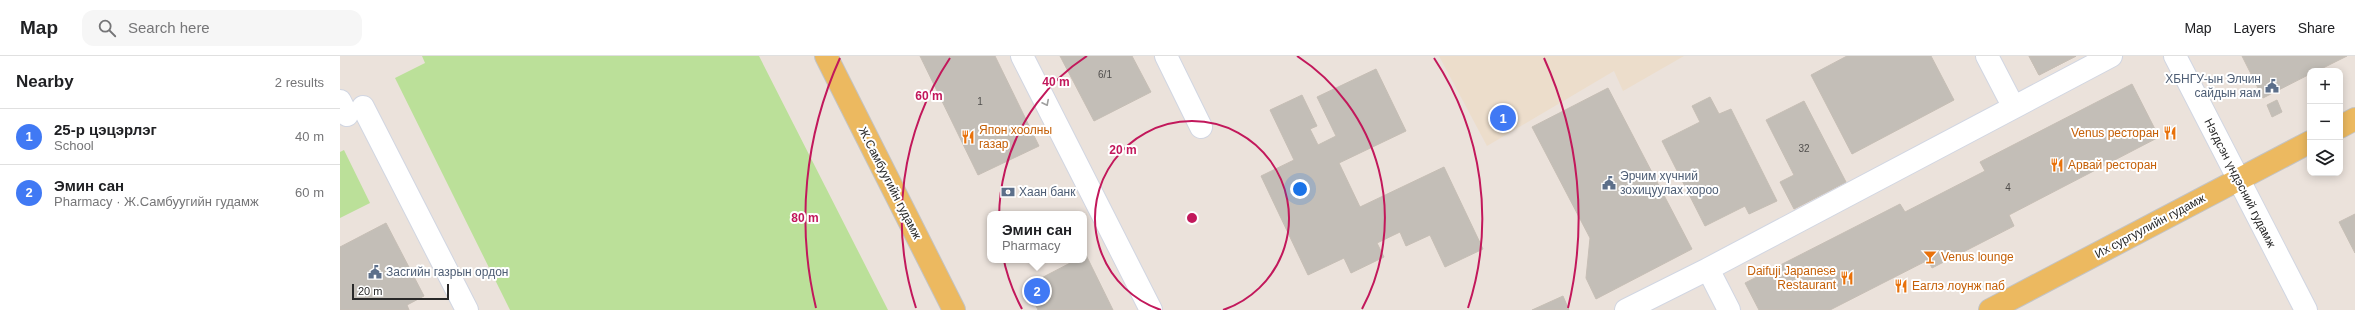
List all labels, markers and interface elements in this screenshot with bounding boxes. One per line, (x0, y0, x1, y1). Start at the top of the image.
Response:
search box (82, 10, 362, 46)
text: Map (20, 17, 58, 38)
icon: search (96, 17, 118, 39)
text: Search here (128, 19, 210, 36)
text: Map (2184, 20, 2212, 36)
text: Layers (2234, 20, 2276, 36)
text: Share (2298, 20, 2335, 36)
map controls (2307, 68, 2343, 176)
button: + (2307, 68, 2343, 104)
house number: 6/1 (1098, 69, 1112, 80)
text: Nearby (16, 72, 74, 91)
place label: ХБНГУ-ын Элчин сайдын яам (2165, 72, 2261, 100)
text: 2 results (275, 75, 324, 90)
text: 40 m (1042, 75, 1070, 89)
public building icon: ХБНГУ-ын Элчин сайдын яам (2264, 78, 2280, 94)
text: 60 m (915, 89, 943, 103)
house number: 1 (977, 96, 983, 107)
one-way arrow (1041, 99, 1049, 107)
pin: 1 (1490, 103, 1516, 133)
button: − (2307, 104, 2343, 140)
street label: Нэгдсэн үндэсний гудамж (2201, 116, 2279, 250)
text: 25-р цэцэрлэг (54, 121, 157, 138)
place label: Япон хоолны газар (979, 123, 1052, 151)
street label: Ж.Самбуугийн гудамж (856, 124, 924, 242)
restaurant icon: Venus ресторан (2162, 125, 2178, 141)
place label: Venus ресторан (2071, 126, 2159, 140)
text: 1 (25, 129, 33, 144)
text: 40 m (295, 129, 324, 144)
restaurant icon: Япон хоолны газар (960, 129, 976, 145)
text: School (54, 138, 94, 153)
button: layers (2307, 140, 2343, 176)
text: 20 m (1109, 143, 1137, 157)
house number: 32 (1798, 143, 1810, 154)
restaurant icon: Арвай ресторан (2049, 157, 2065, 173)
place label: Арвай ресторан (2068, 158, 2157, 172)
place label: Эрчим хүчний зохицуулах хороо (1620, 169, 1719, 197)
public building icon: Эрчим хүчний зохицуулах хороо (1601, 175, 1617, 191)
text: Эмин сан (54, 177, 124, 194)
your location (1290, 179, 1310, 199)
house number: 4 (2005, 182, 2011, 193)
bank icon: Хаан банк (1000, 184, 1016, 200)
text: 2 (25, 185, 33, 200)
text: 60 m (295, 185, 324, 200)
place label: Хаан банк (1019, 185, 1076, 199)
street label: Их сургуулийн гудамж (2092, 191, 2208, 261)
text: Pharmacy · Ж.Самбуугийн гудамж (54, 194, 259, 209)
text: 80 m (791, 211, 819, 225)
popup (987, 211, 1087, 263)
centre of rings (1185, 211, 1199, 225)
text: Эмин сан (1002, 221, 1072, 238)
text: Pharmacy (1002, 238, 1060, 253)
bar icon: Venus lounge (1922, 249, 1938, 265)
place label: Venus lounge (1941, 250, 2014, 264)
public building icon: Засгийн газрын ордон (367, 264, 383, 280)
place label: Daifuji Japanese Restaurant (1747, 264, 1837, 292)
place label: Засгийн газрын ордон (386, 265, 508, 279)
restaurant icon: Daifuji Japanese Restaurant (1839, 270, 1855, 286)
pin: 2 (1024, 276, 1050, 306)
restaurant icon: Еаглэ лоунж паб (1893, 278, 1909, 294)
place label: Еаглэ лоунж паб (1912, 279, 2005, 293)
scale bar (352, 282, 449, 301)
text: 20 m (358, 285, 382, 297)

